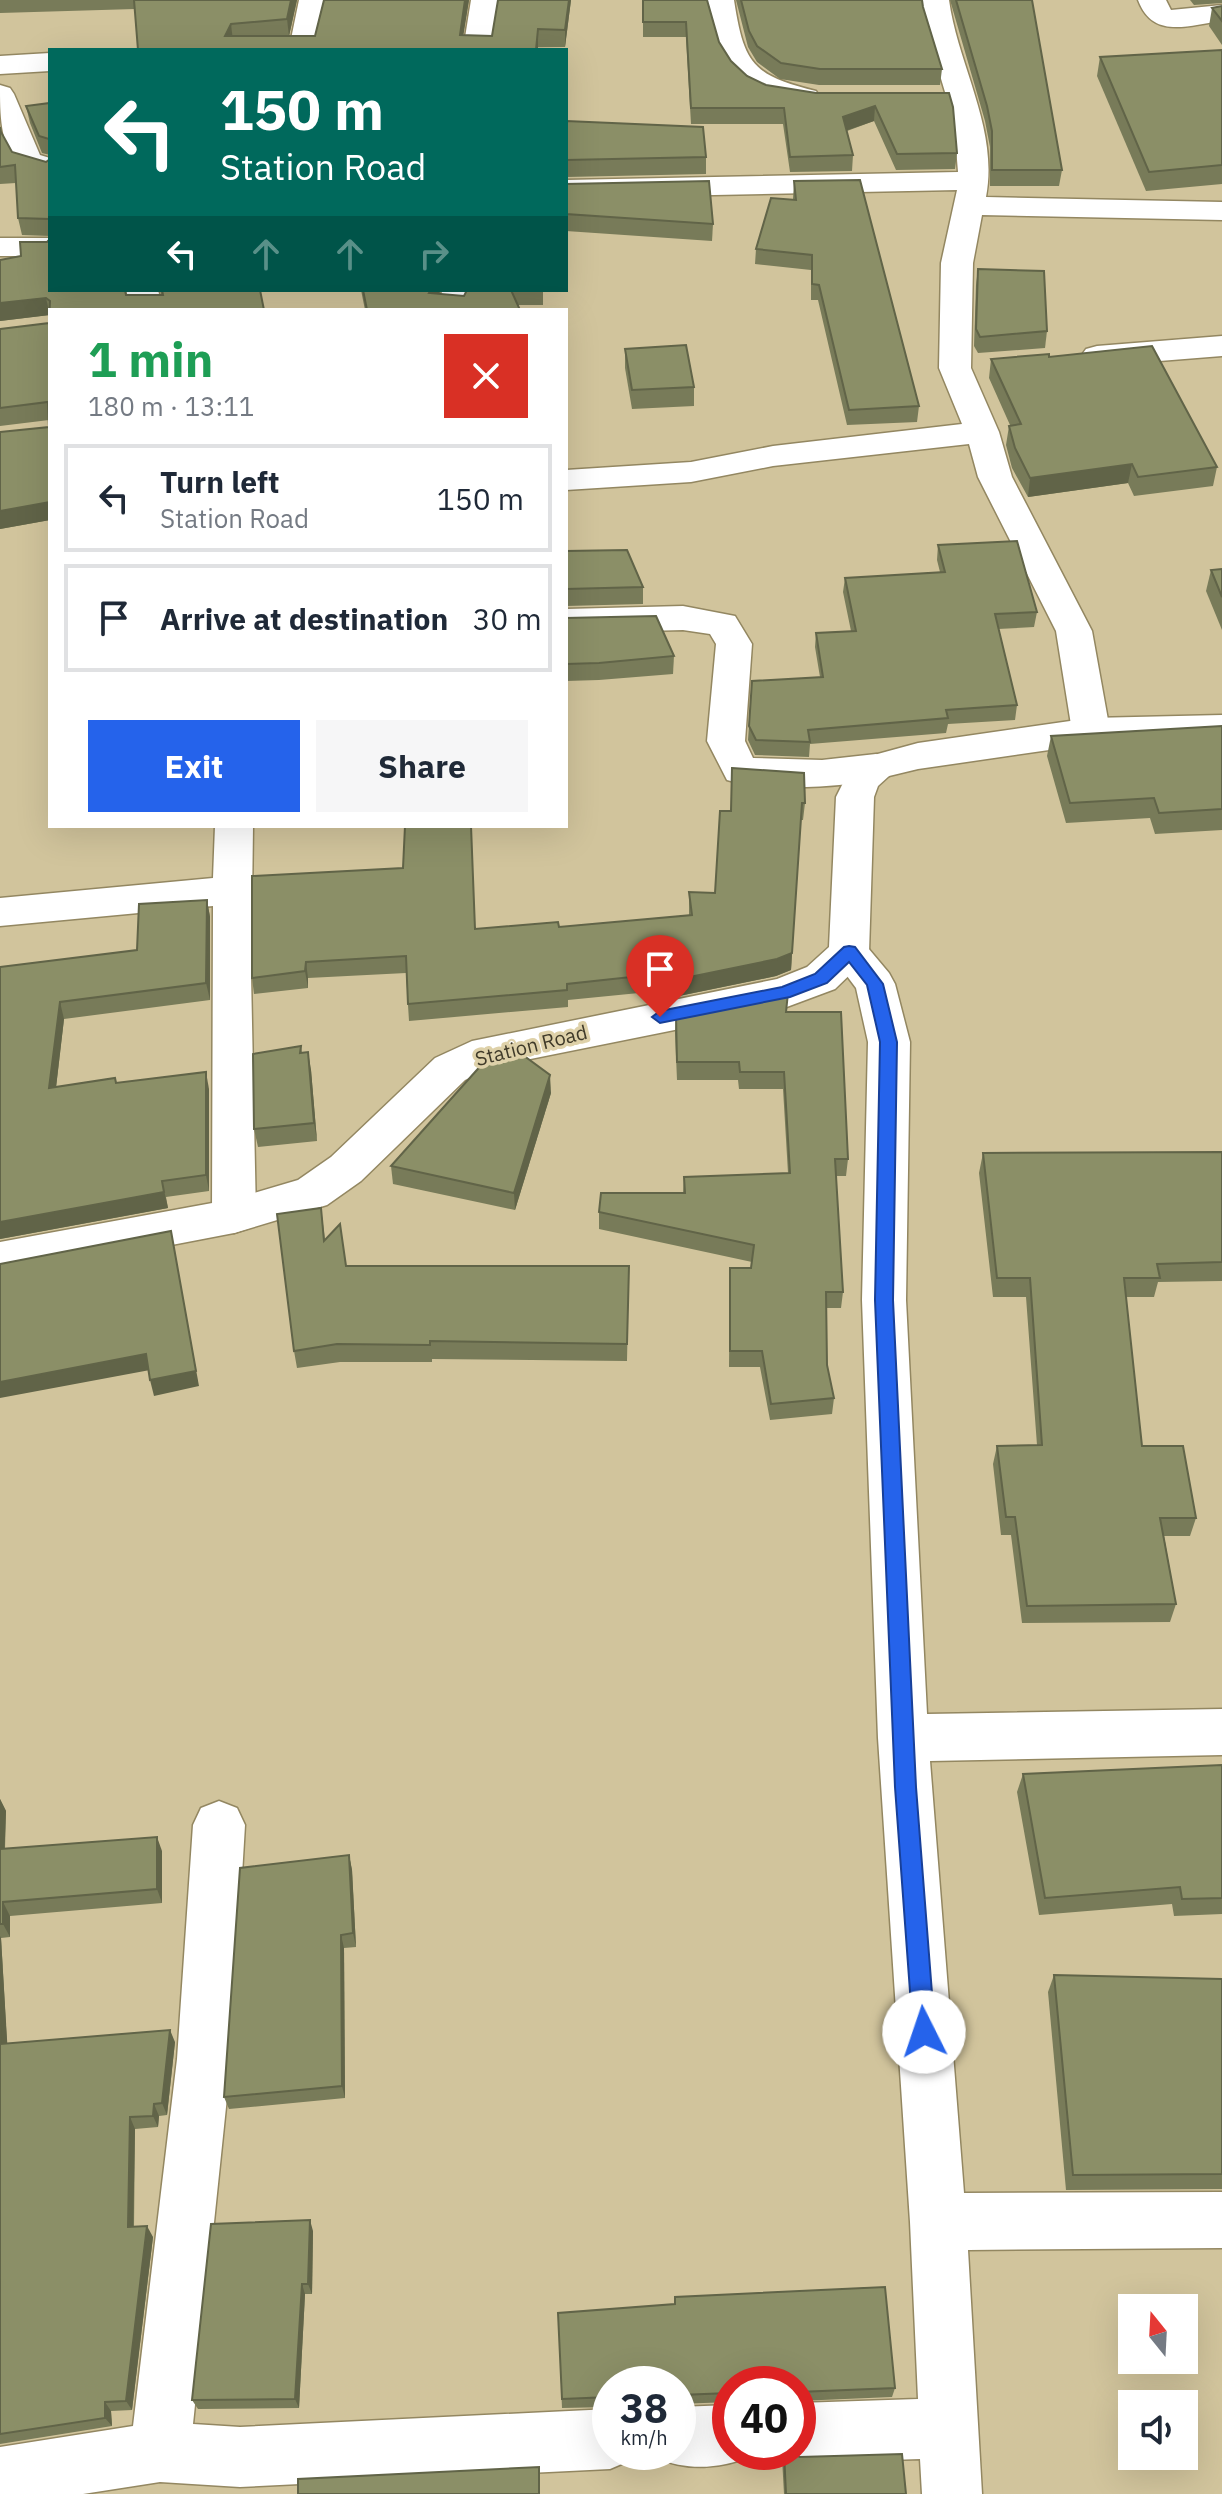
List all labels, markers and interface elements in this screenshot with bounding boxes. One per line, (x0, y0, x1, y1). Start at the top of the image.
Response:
text: 150 m (220, 73, 384, 145)
icon: left (88, 80, 192, 184)
text: Station Road (220, 143, 426, 190)
icon: left (160, 232, 204, 276)
icon: ahead (244, 232, 288, 276)
icon: ahead (328, 232, 372, 276)
icon: right (412, 232, 456, 276)
text: 1 min (88, 328, 213, 390)
button: close (444, 334, 528, 418)
text: 180 m · 13:11 (88, 389, 254, 423)
text: Turn left (160, 462, 279, 501)
icon: left (92, 476, 136, 520)
text: 150 m (437, 479, 524, 518)
text: Station Road (160, 501, 309, 535)
icon: arrive (92, 596, 136, 640)
text: Arrive at destination (160, 599, 448, 638)
text: 30 m (472, 599, 542, 638)
button: Exit (88, 720, 300, 812)
button: Share (316, 720, 528, 812)
pin (626, 935, 694, 1017)
icon: arrive (638, 947, 682, 991)
street label: Station Road (472, 1018, 590, 1072)
position arrow (882, 1990, 966, 2074)
north arrow (1118, 2294, 1198, 2374)
map controls (1118, 2294, 1198, 2470)
speed limit sign: 40 (712, 2366, 816, 2470)
text: 38 (620, 2382, 668, 2434)
button: sound (1118, 2390, 1198, 2470)
text: km/h (620, 2424, 668, 2451)

